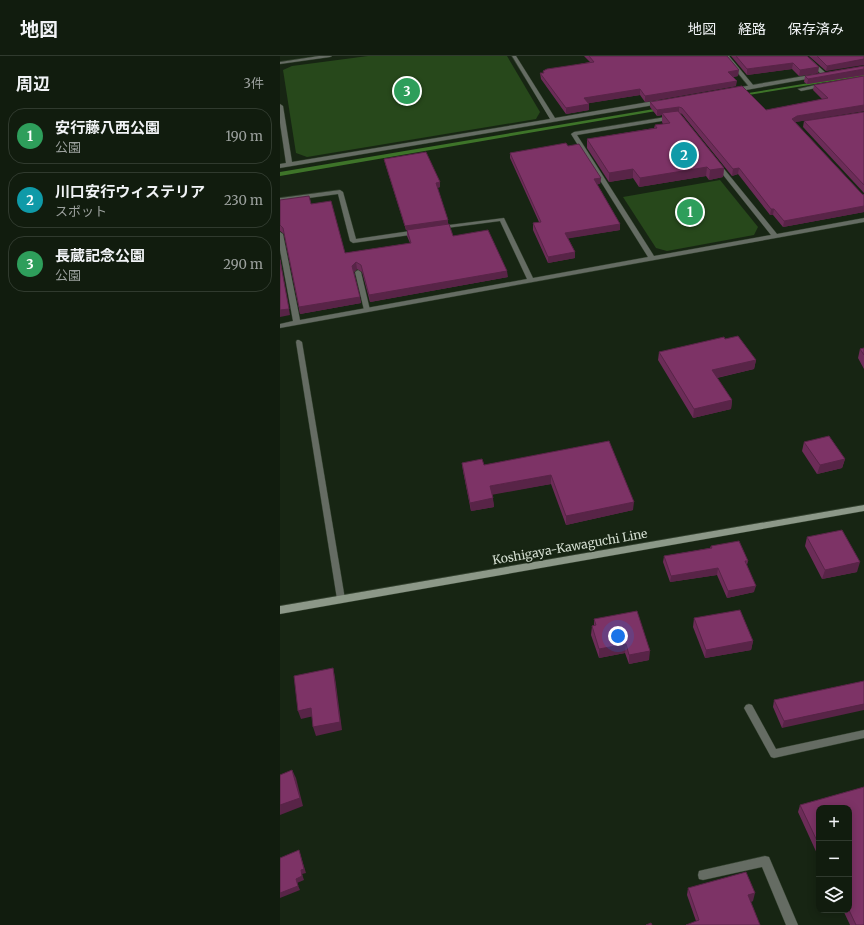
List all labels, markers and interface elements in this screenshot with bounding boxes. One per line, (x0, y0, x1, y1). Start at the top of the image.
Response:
text: 地図 (20, 17, 58, 41)
text: 地図 (688, 20, 716, 38)
text: 経路 (738, 20, 766, 38)
text: 保存済み (788, 20, 844, 38)
text: 周辺 (16, 73, 50, 95)
text: 3件 (244, 75, 264, 92)
pin: 3 (394, 76, 420, 106)
text: 安行藤八西公園 (55, 118, 160, 137)
text: 1 (27, 128, 33, 145)
text: 190 m (226, 128, 263, 145)
text: 公園 (55, 139, 81, 156)
pin: 2 (671, 140, 697, 170)
text: 川口安行ウィステリア (55, 182, 205, 201)
text: 2 (26, 192, 34, 209)
text: 230 m (224, 192, 263, 209)
pin: 1 (677, 197, 703, 227)
text: スポット (55, 203, 107, 220)
text: 長蔵記念公園 (55, 246, 145, 265)
text: 3 (26, 256, 34, 273)
text: 290 m (223, 256, 263, 273)
text: 公園 (55, 267, 81, 284)
street label: Koshigaya-Kawaguchi Line (491, 525, 649, 568)
your location (608, 626, 628, 646)
map controls (816, 805, 852, 913)
button: + (816, 805, 852, 841)
button: − (816, 841, 852, 877)
button: layers (816, 877, 852, 913)

